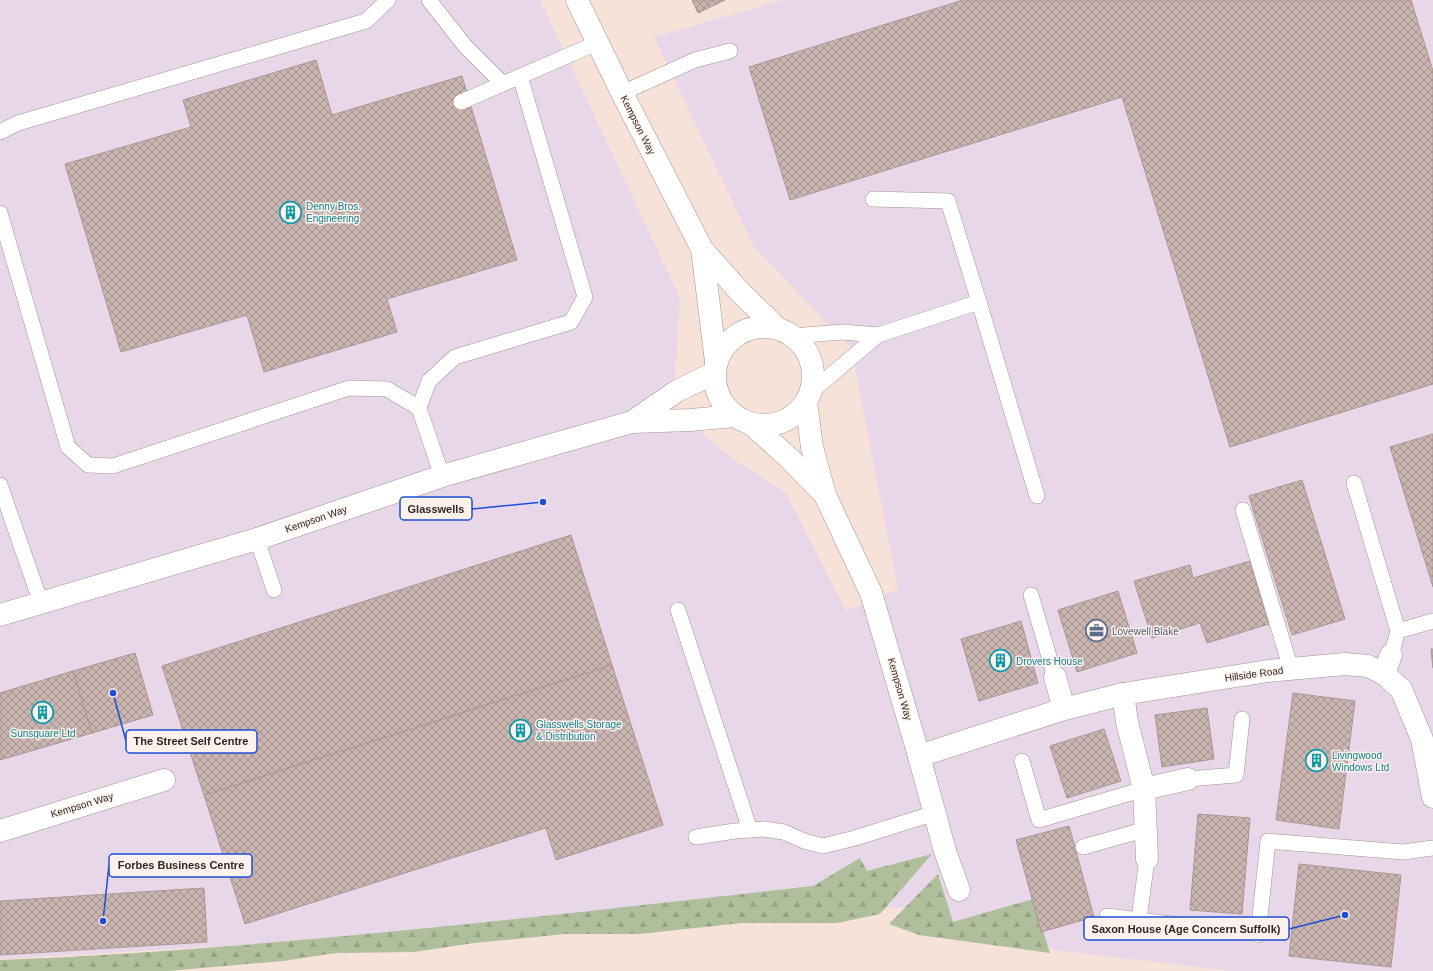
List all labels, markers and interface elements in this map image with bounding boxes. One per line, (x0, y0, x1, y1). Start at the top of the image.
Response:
street label: Kempson Way (618, 94, 658, 156)
building icon: Denny Bros. Engineering (278, 199, 304, 225)
place label: Denny Bros. Engineering (306, 201, 361, 224)
callout: Glasswells (400, 497, 472, 520)
street label: Kempson Way (284, 503, 348, 535)
text: Glasswells (408, 503, 464, 515)
office icon: Lovewell Blake (1084, 618, 1110, 644)
place label: Lovewell Blake (1112, 626, 1179, 637)
building icon: Drovers House (987, 648, 1013, 674)
street label: Kempson Way (886, 656, 914, 722)
place label: Drovers House (1016, 656, 1083, 667)
street label: Hillside Road (1224, 664, 1284, 684)
building icon: Sunsquare Ltd (30, 700, 56, 726)
building icon: Glasswells Storage & Distribution (508, 717, 534, 743)
place label: Glasswells Storage & Distribution (536, 719, 622, 742)
place label: Sunsquare Ltd (10, 728, 76, 739)
callout: The Street Self Centre (126, 730, 257, 753)
text: The Street Self Centre (134, 735, 248, 747)
building icon: Livingwood Windows Ltd (1303, 748, 1329, 774)
place label: Livingwood Windows Ltd (1332, 750, 1389, 773)
street label: Kempson Way (49, 790, 115, 820)
callout: Forbes Business Centre (109, 854, 252, 877)
text: Forbes Business Centre (118, 859, 244, 871)
callout: Saxon House (Age Concern Suffolk) (1084, 917, 1289, 940)
text: Saxon House (Age Concern Suffolk) (1092, 923, 1281, 935)

